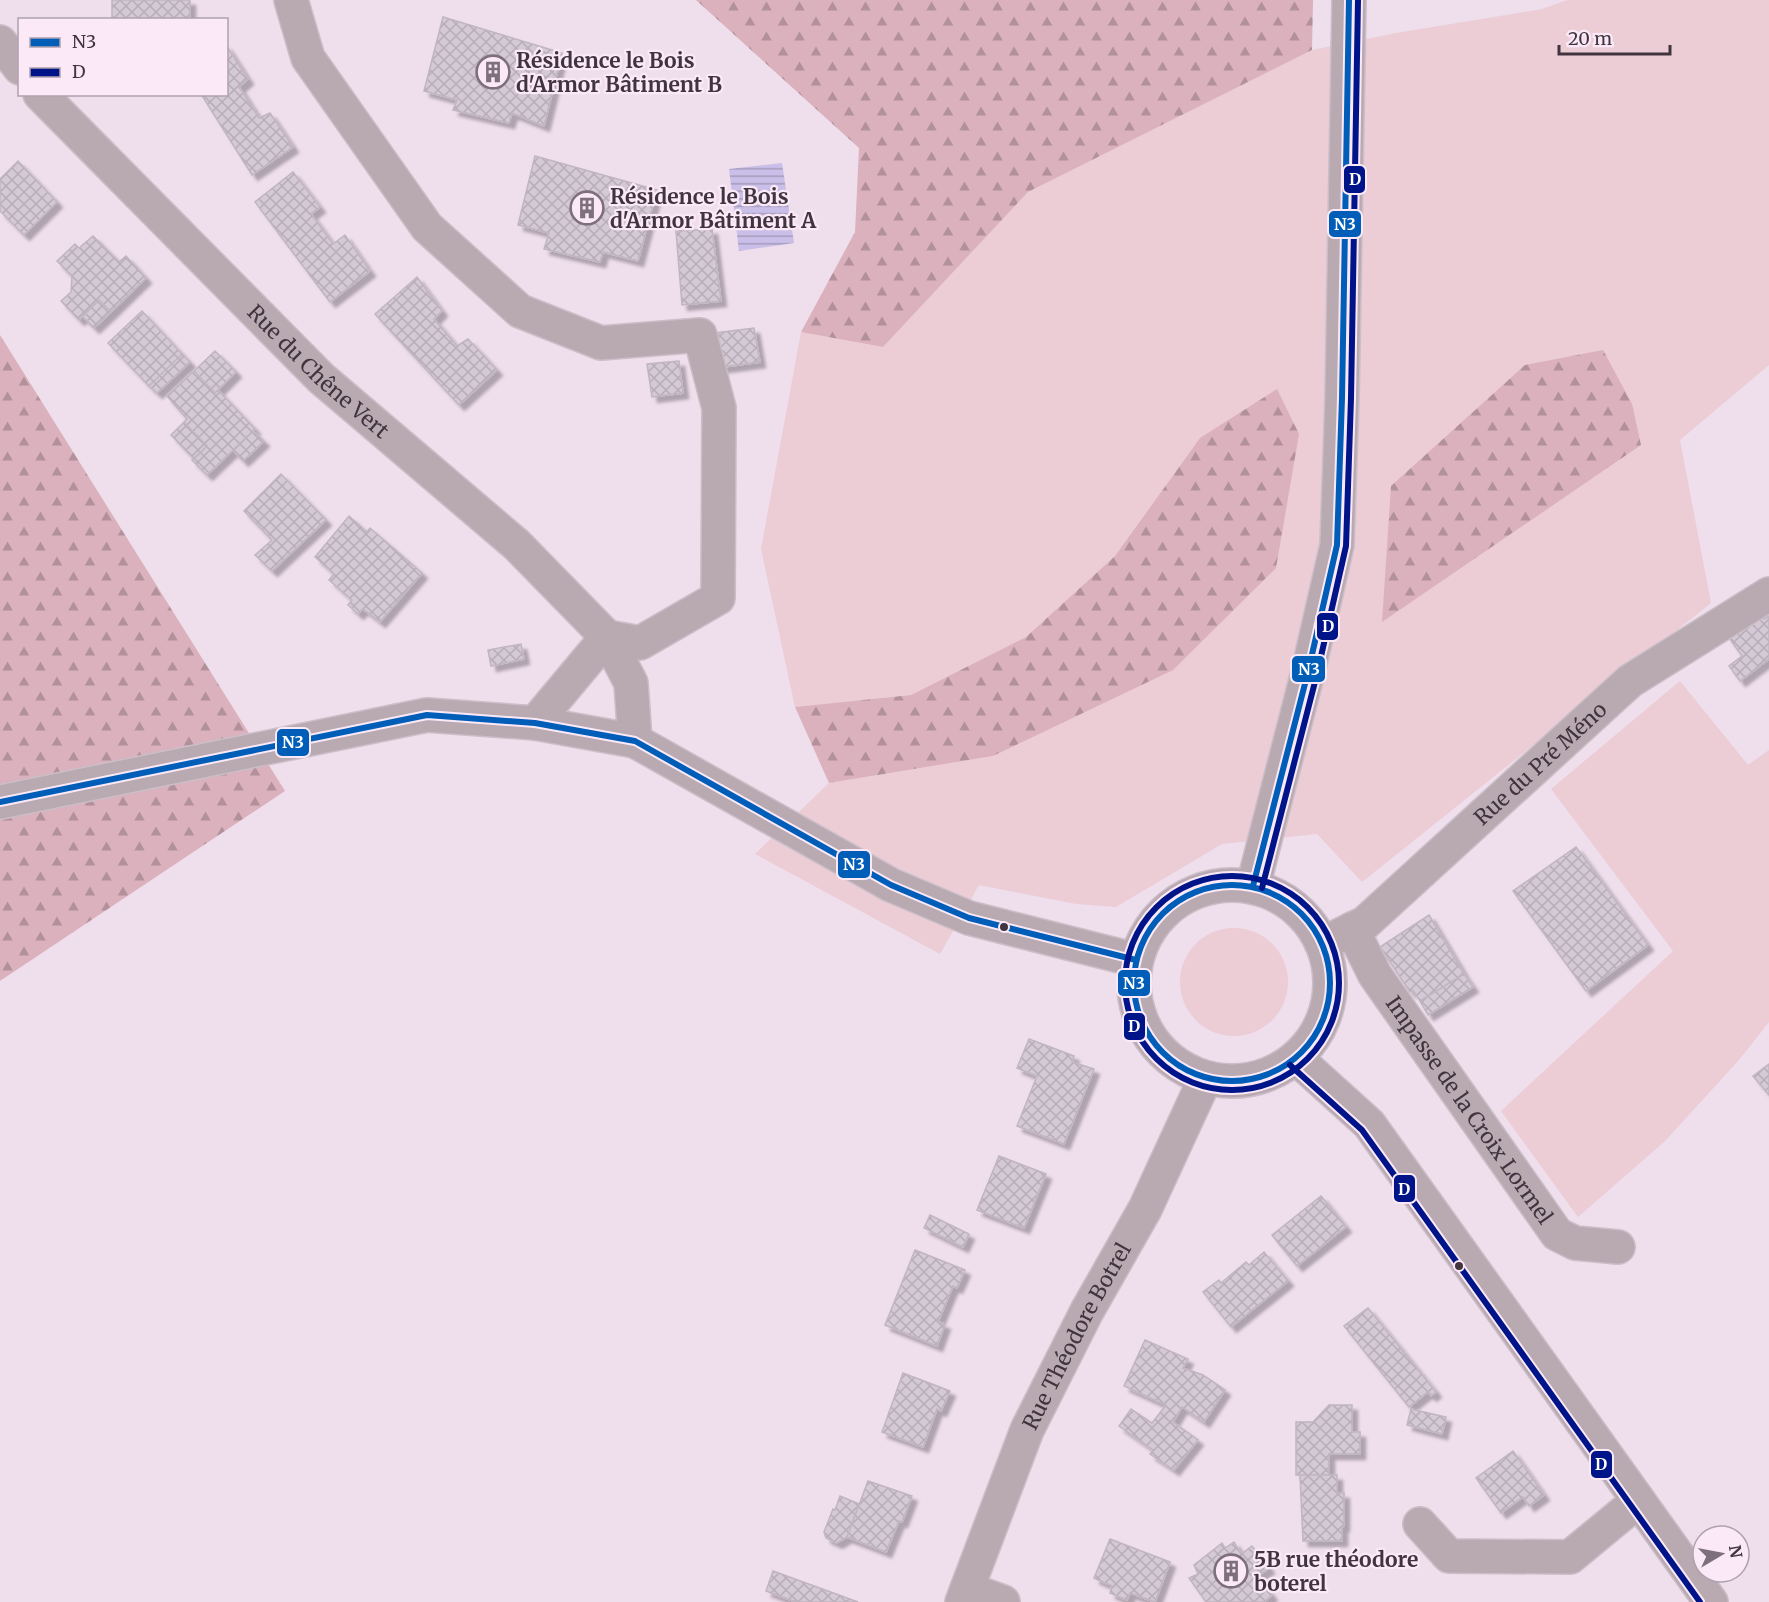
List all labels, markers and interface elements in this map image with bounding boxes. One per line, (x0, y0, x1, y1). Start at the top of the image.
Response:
legend (18, 18, 228, 96)
scale bar (1559, 18, 1670, 56)
text: 20 m (1568, 27, 1612, 50)
text: N3 (72, 30, 96, 53)
place label: Résidence le Bois d'Armor Bâtiment B (516, 47, 722, 98)
building icon: Résidence le Bois d'Armor Bâtiment B (475, 54, 511, 90)
text: D (72, 60, 86, 83)
line badge: D (1343, 165, 1366, 194)
text: D (1349, 169, 1361, 189)
place label: Résidence le Bois d'Armor Bâtiment A (610, 183, 817, 234)
building icon: Résidence le Bois d'Armor Bâtiment A (569, 190, 605, 226)
line badge: N3 (1328, 210, 1362, 238)
text: N3 (1334, 214, 1356, 234)
street label: Rue du Chêne Vert (242, 298, 395, 444)
line badge: D (1316, 612, 1339, 641)
text: D (1322, 616, 1334, 636)
line badge: N3 (1291, 655, 1326, 683)
text: N3 (1298, 659, 1320, 679)
street label: Rue du Pré Méno (1468, 696, 1612, 830)
line badge: N3 (276, 728, 310, 757)
text: N3 (282, 732, 304, 752)
line badge: N3 (837, 850, 871, 879)
text: N3 (843, 854, 865, 874)
unlabelled marker (998, 921, 1010, 933)
line badge: N3 (1117, 969, 1151, 997)
text: N3 (1123, 973, 1145, 993)
street label: Impasse de la Croix Lormel (1380, 990, 1559, 1229)
line badge: D (1123, 1012, 1146, 1041)
text: D (1128, 1016, 1140, 1036)
line badge: D (1393, 1174, 1416, 1203)
text: D (1398, 1179, 1410, 1199)
street label: Rue Théodore Botrel (1016, 1237, 1137, 1434)
unlabelled marker (1453, 1260, 1465, 1272)
line badge: D (1590, 1450, 1613, 1479)
text: D (1595, 1454, 1607, 1474)
north arrow (1691, 1524, 1751, 1584)
text: N (1725, 1543, 1747, 1560)
place label: 5B rue théodore boterel (1254, 1546, 1418, 1597)
building icon: 5B rue théodore boterel (1213, 1553, 1249, 1589)

